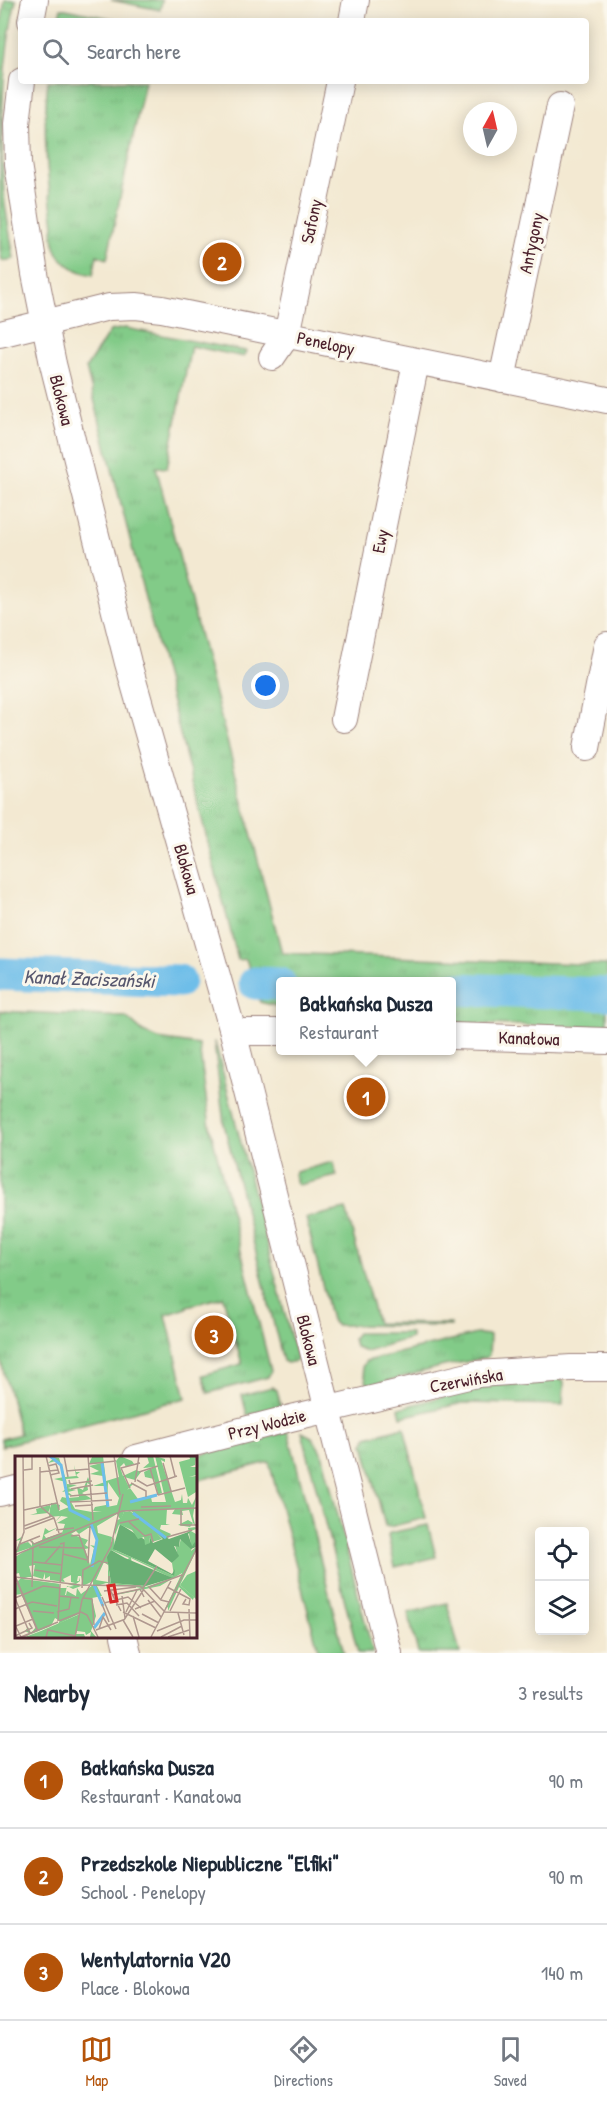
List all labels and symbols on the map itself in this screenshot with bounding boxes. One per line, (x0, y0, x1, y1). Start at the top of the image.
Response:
north arrow (463, 102, 517, 156)
street label: Safony (294, 196, 328, 246)
street label: Antygony (512, 210, 550, 276)
pin: 2 (202, 240, 242, 284)
street label: Penelopy (295, 325, 358, 361)
street label: Blokowa (44, 372, 80, 428)
street label: Ewy (365, 527, 395, 555)
your location (251, 671, 280, 700)
street label: Blokowa (168, 841, 206, 897)
water label: Kanał Zaciszański (23, 962, 158, 994)
street label: Kanałowa (498, 1024, 560, 1052)
pin: 1 (346, 1074, 386, 1120)
pin: 3 (194, 1312, 234, 1358)
street label: Blokowa (291, 1312, 327, 1368)
street label: Czerwińska (428, 1361, 504, 1399)
street label: Przy Wodzie (225, 1402, 309, 1446)
inset map (15, 1456, 196, 1638)

